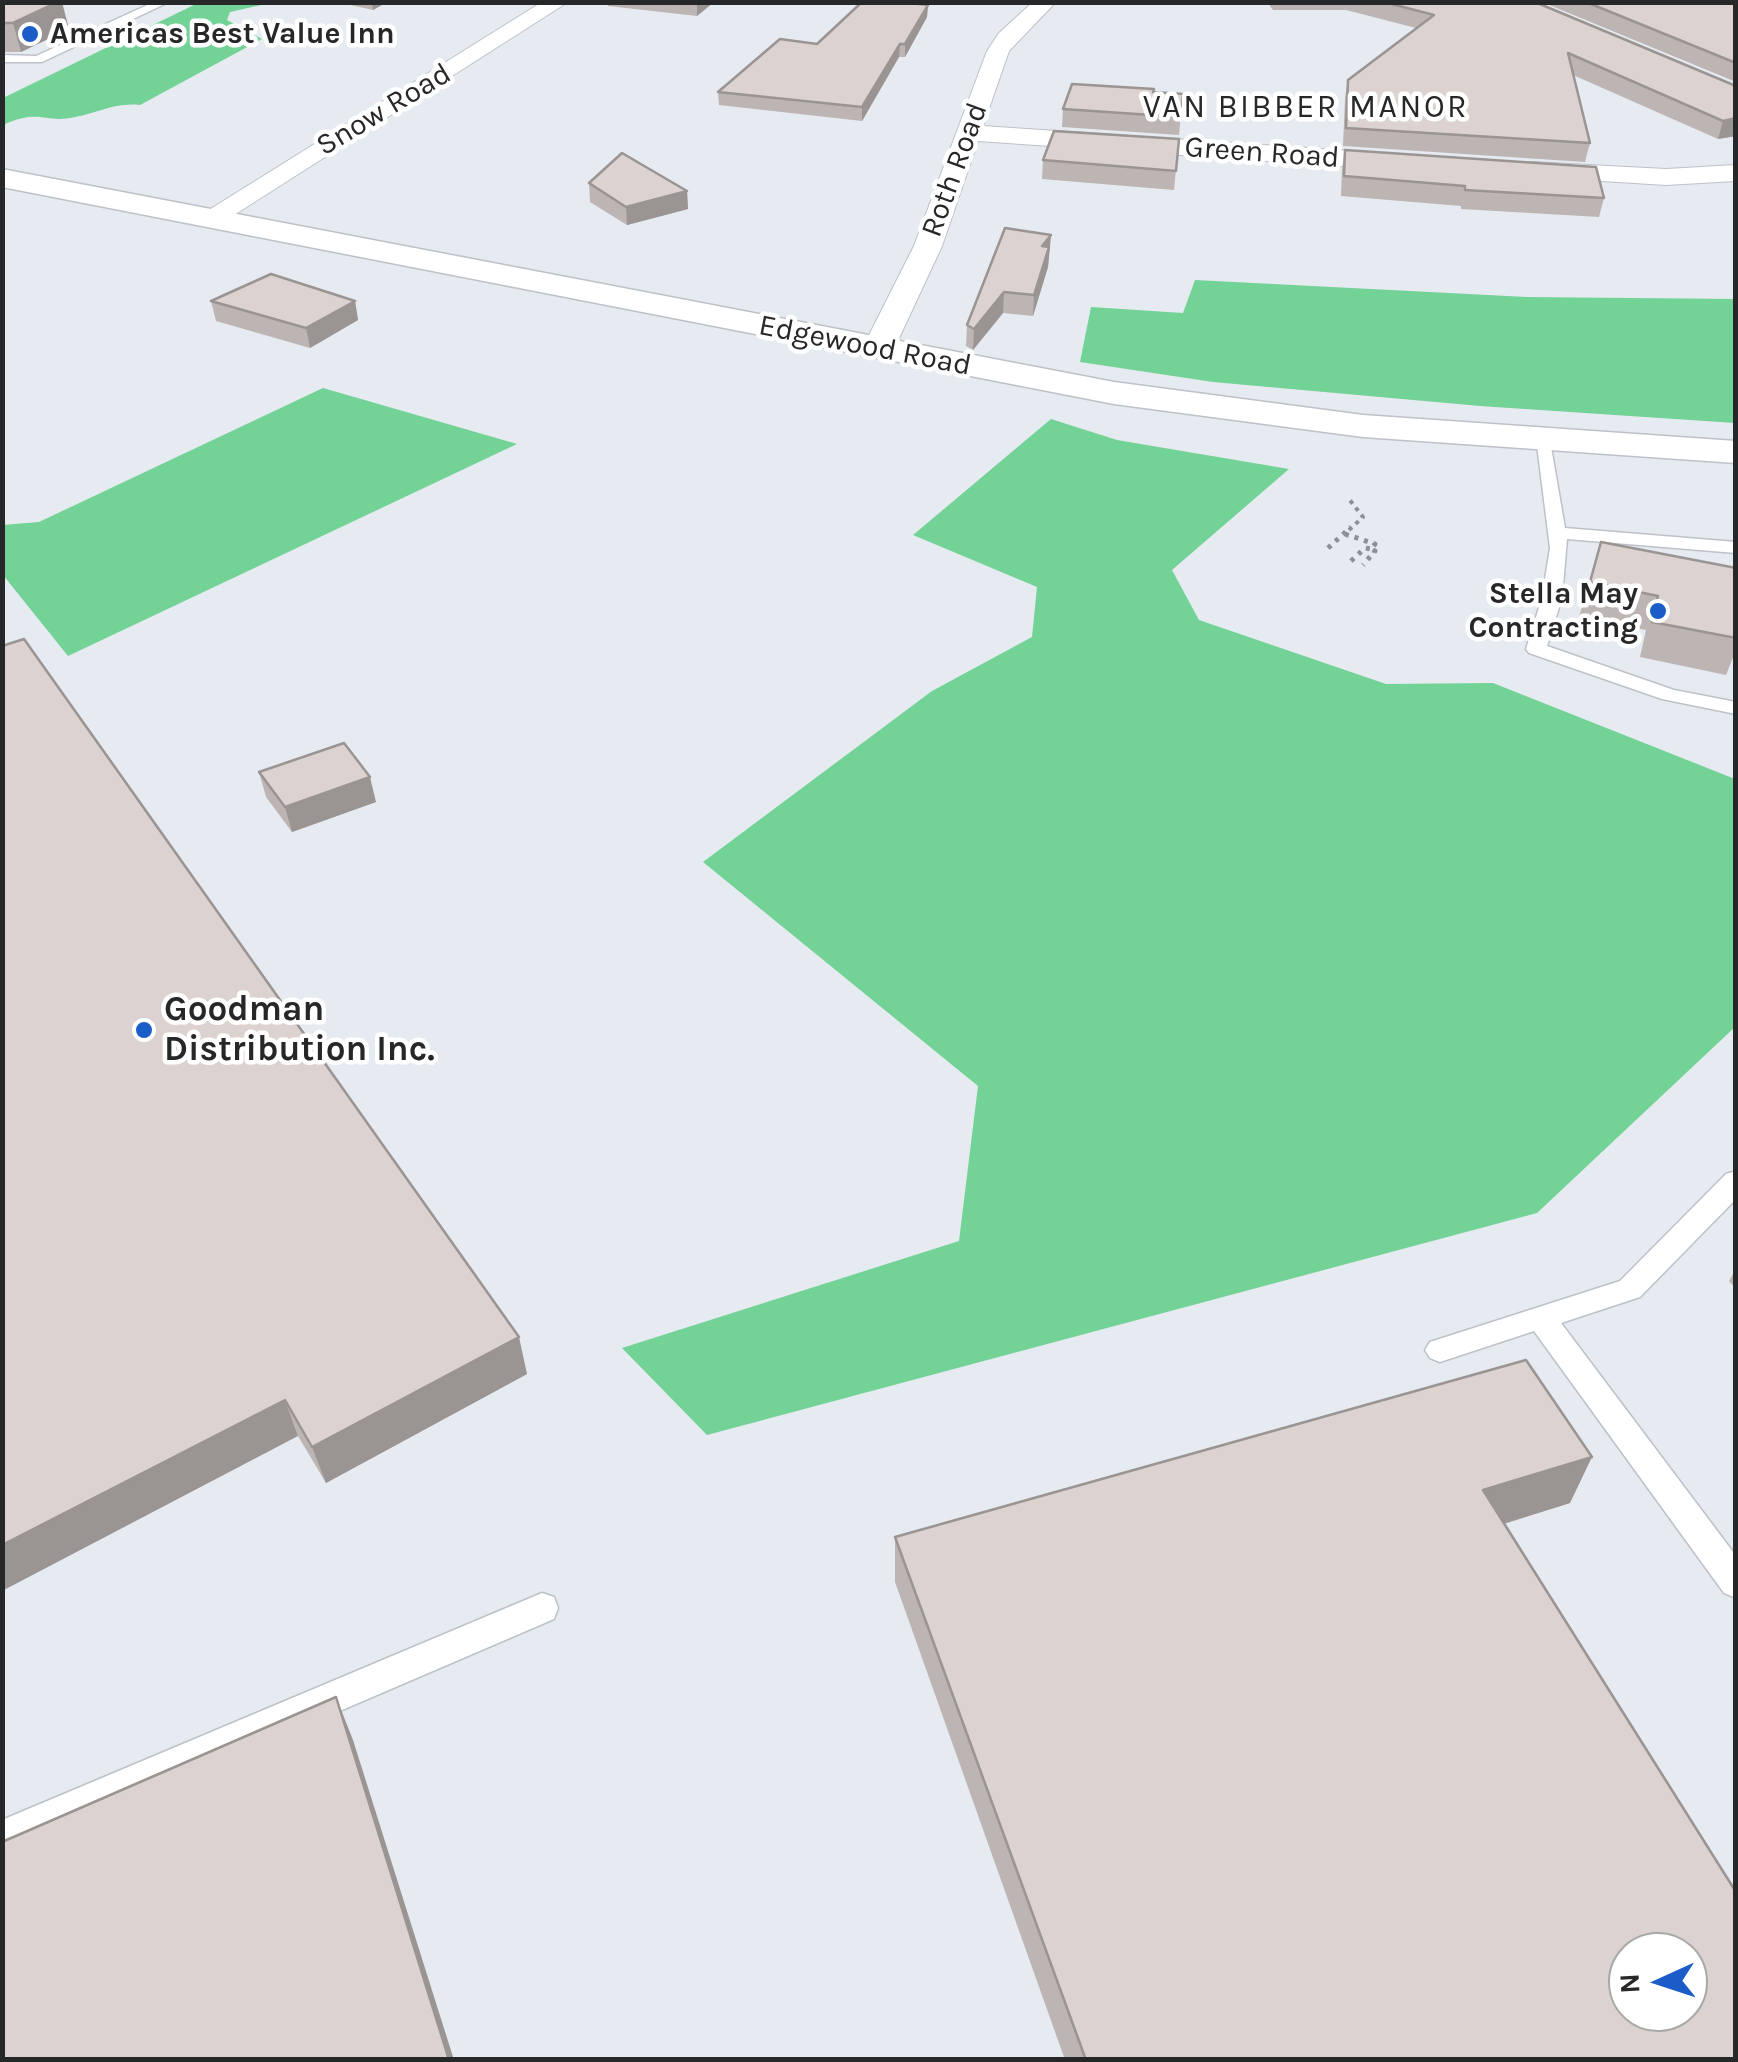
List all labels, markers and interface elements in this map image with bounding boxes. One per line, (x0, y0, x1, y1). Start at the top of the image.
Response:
place label: Americas Best Value Inn (50, 16, 395, 52)
marker: Americas Best Value Inn (19, 23, 41, 45)
street label: Snow Road (310, 56, 458, 164)
district label: VAN BIBBER MANOR (1143, 89, 1469, 127)
street label: Roth Road (914, 98, 996, 242)
street label: Green Road (1183, 130, 1341, 176)
street label: Edgewood Road (756, 308, 974, 384)
place label: Stella May Contracting (1468, 576, 1638, 646)
marker: Stella May Contracting (1647, 600, 1669, 622)
place label: Goodman Distribution Inc. (164, 989, 435, 1071)
marker: Goodman Distribution Inc. (133, 1019, 155, 1041)
north arrow (1608, 1932, 1708, 2032)
text: N (1613, 1973, 1647, 1994)

